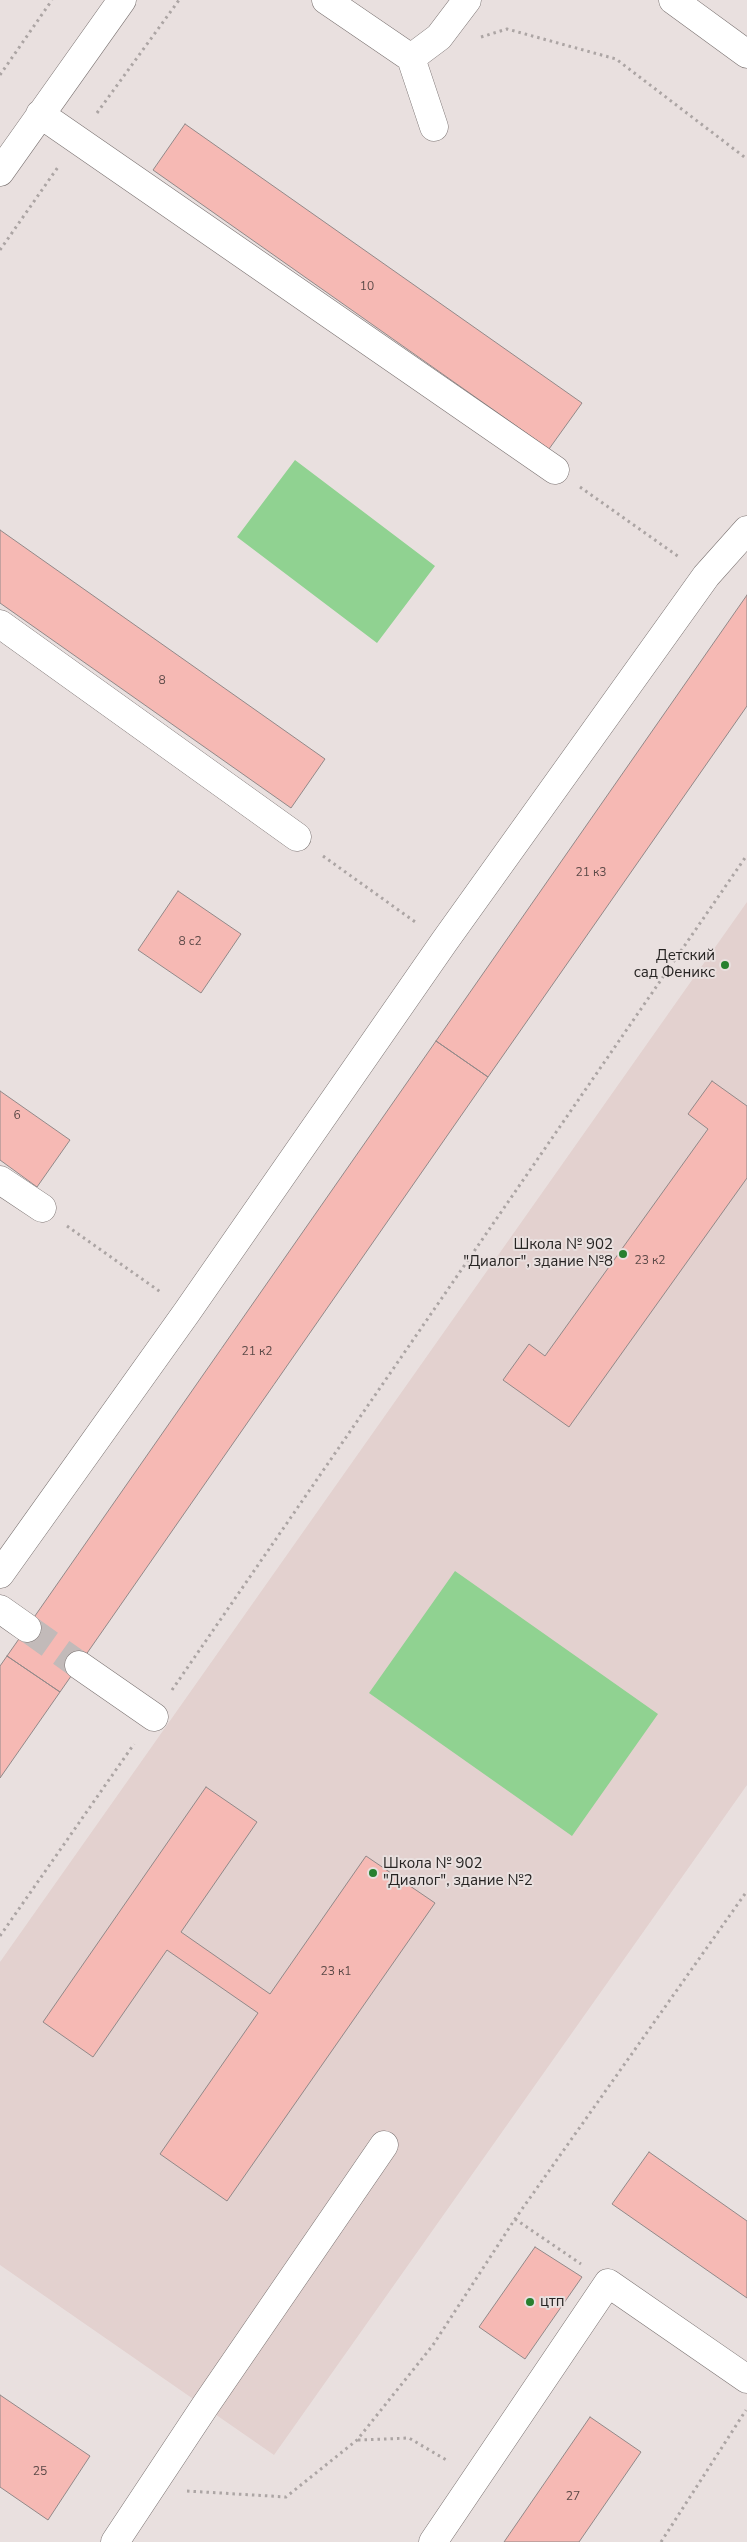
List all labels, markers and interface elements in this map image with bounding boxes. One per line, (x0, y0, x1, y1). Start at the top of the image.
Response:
house number: 10 (360, 280, 374, 294)
house number: 8 (158, 674, 166, 688)
house number: 21 к3 (576, 866, 606, 880)
house number: 8 с2 (178, 935, 202, 949)
place label: Детский сад Феникс (634, 947, 715, 982)
marker: Детский сад Феникс (719, 959, 731, 971)
house number: 6 (13, 1109, 21, 1123)
place label: Школа № 902 "Диалог", здание №8 (463, 1236, 613, 1271)
marker: Школа № 902 "Диалог", здание №8 (617, 1248, 629, 1260)
house number: 23 к2 (635, 1254, 665, 1268)
house number: 21 к2 (242, 1345, 272, 1359)
place label: Школа № 902 "Диалог", здание №2 (383, 1855, 533, 1890)
marker: Школа № 902 "Диалог", здание №2 (367, 1867, 379, 1879)
house number: 23 к1 (321, 1965, 351, 1979)
place label: цтп (540, 2293, 564, 2311)
marker: цтп (524, 2296, 536, 2308)
house number: 25 (33, 2465, 47, 2479)
house number: 27 (566, 2490, 580, 2504)

